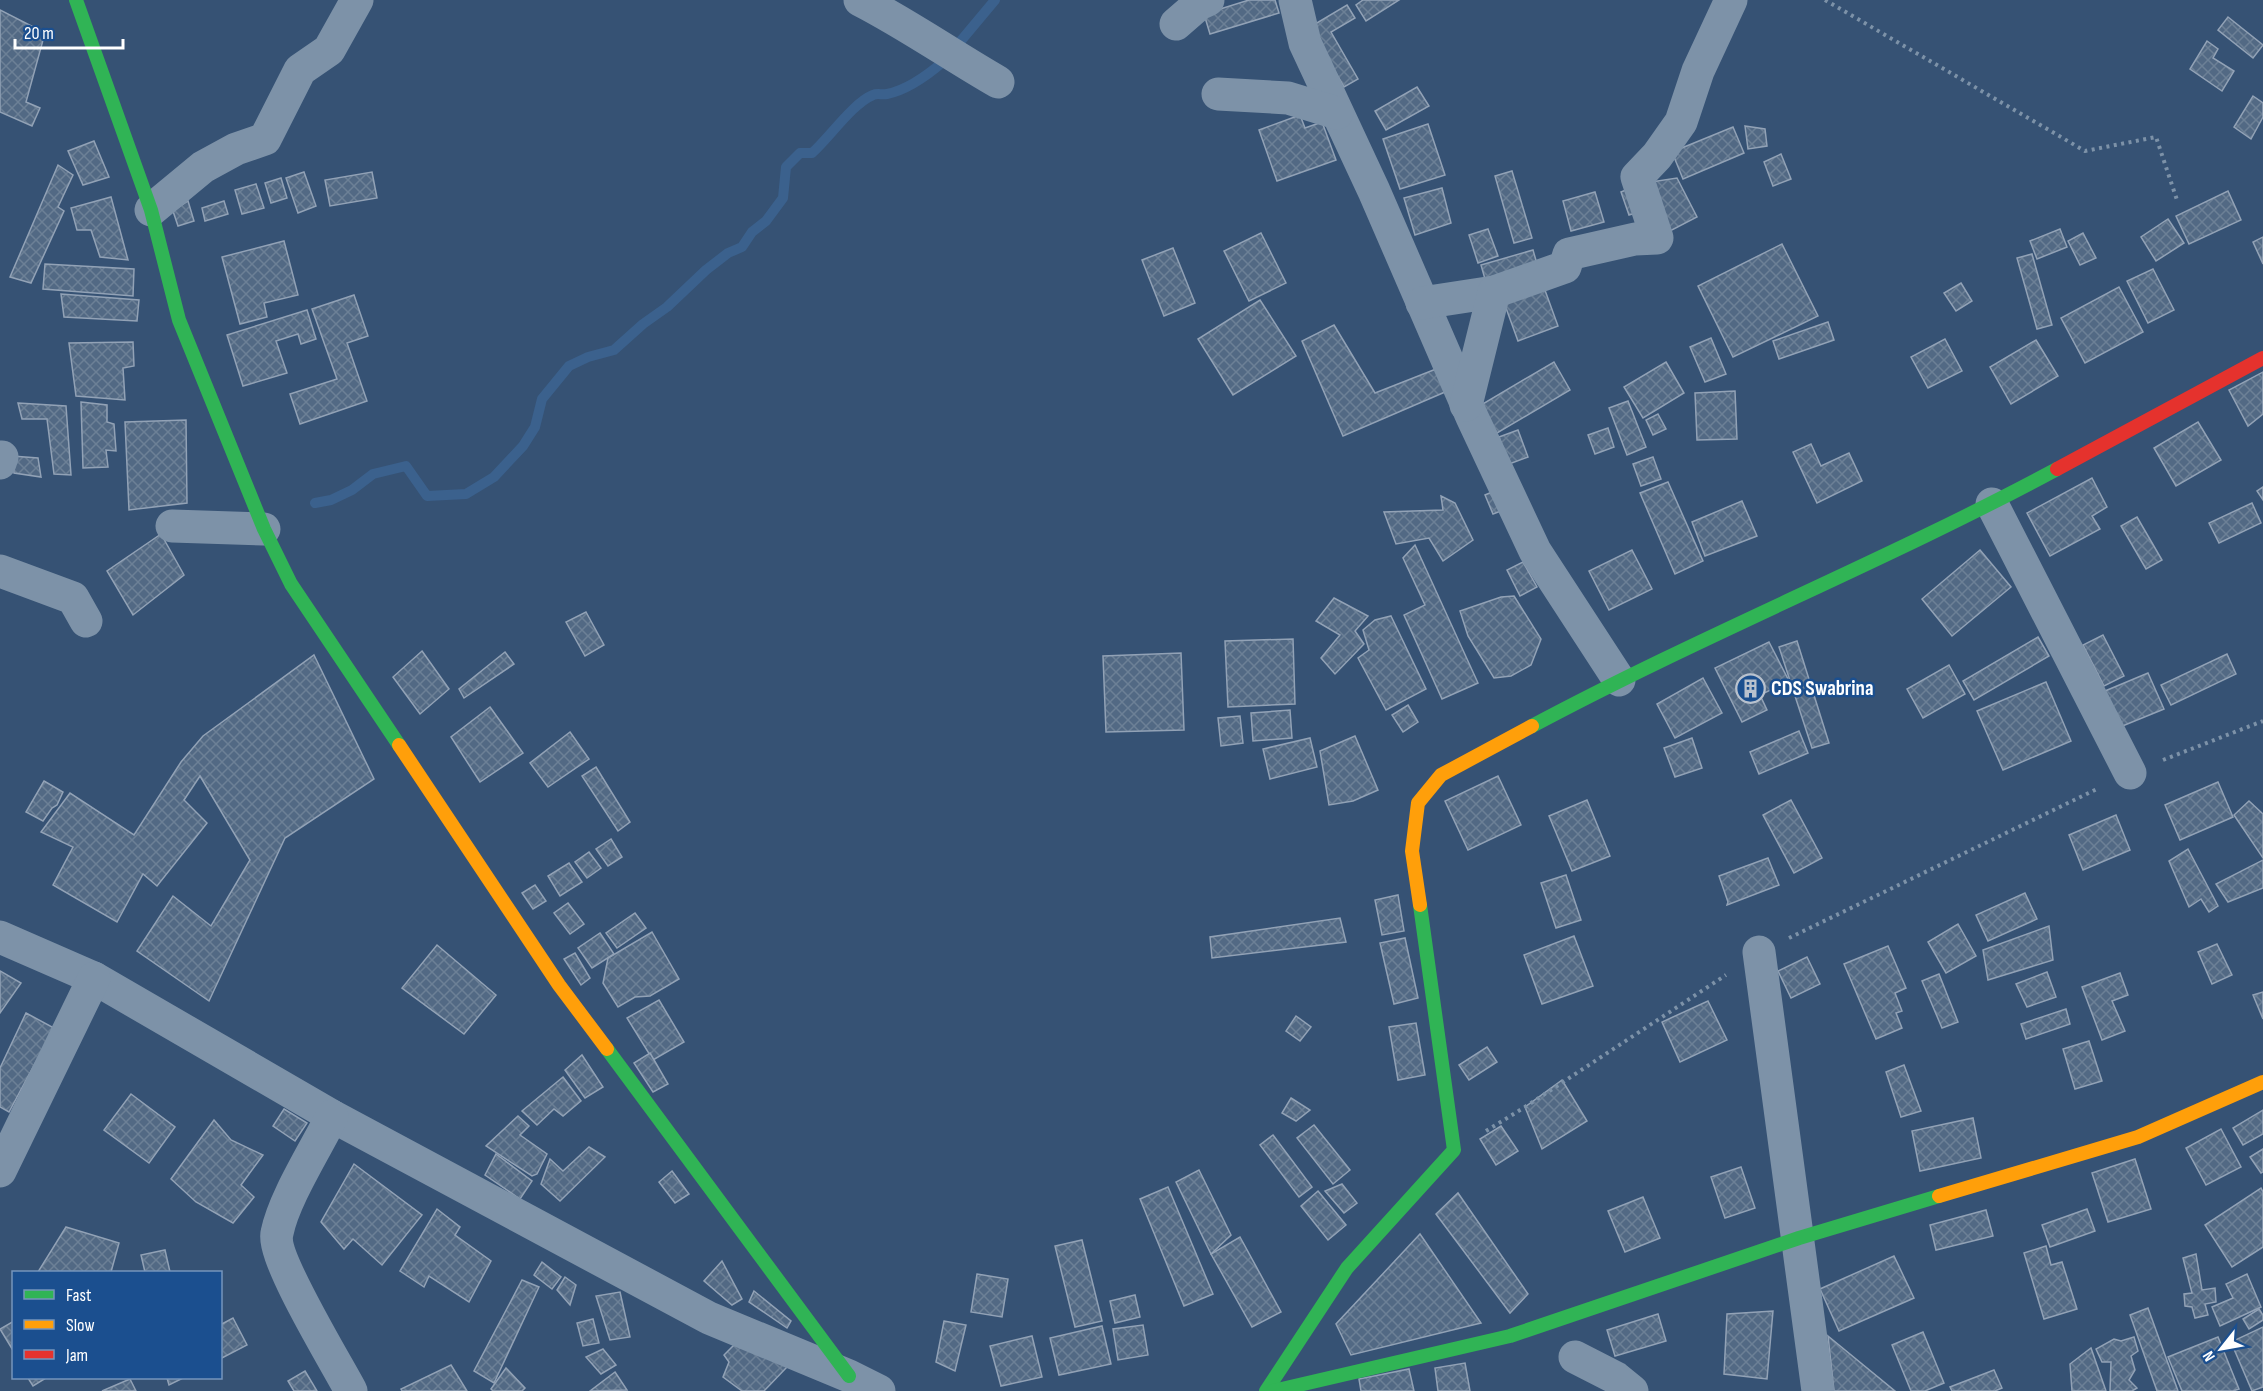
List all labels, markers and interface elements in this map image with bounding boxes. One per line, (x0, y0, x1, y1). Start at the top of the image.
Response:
scale bar (15, 12, 123, 50)
text: 20 m (24, 23, 54, 44)
building icon: CDS Swabrina (1734, 672, 1766, 704)
place label: CDS Swabrina (1771, 676, 1874, 701)
legend (12, 1271, 222, 1379)
text: Fast (66, 1285, 92, 1306)
text: Slow (66, 1315, 95, 1336)
north arrow (2191, 1319, 2251, 1379)
text: Jam (65, 1345, 88, 1366)
text: N (2199, 1347, 2220, 1365)

